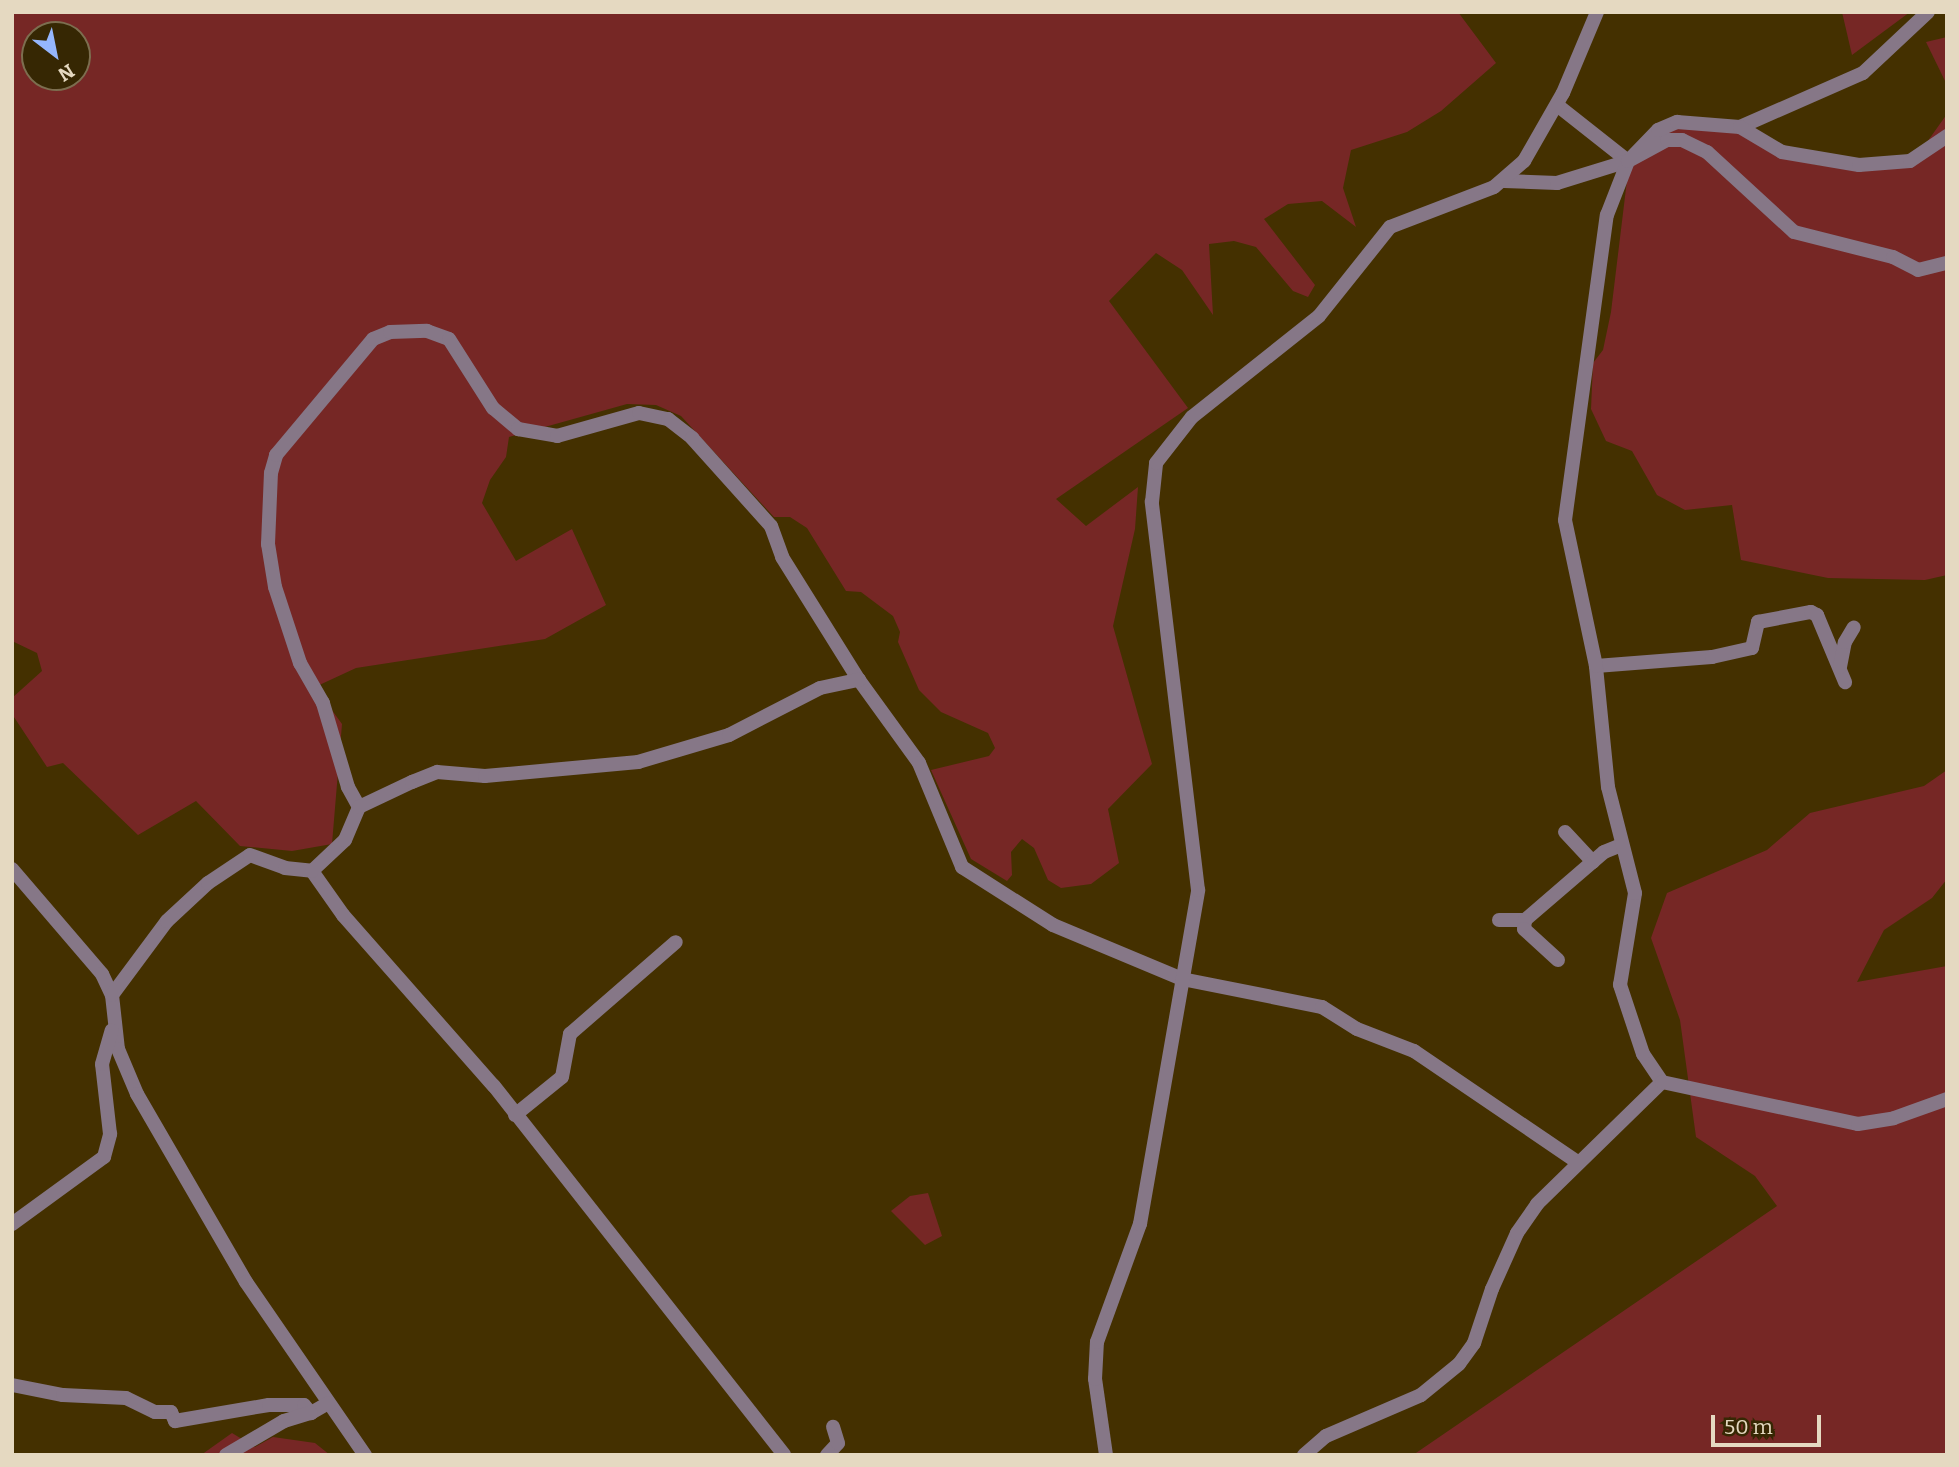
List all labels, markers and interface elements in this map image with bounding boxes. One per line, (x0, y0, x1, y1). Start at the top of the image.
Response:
north arrow (21, 21, 91, 91)
text: N (54, 59, 79, 86)
scale bar (1714, 1400, 1824, 1444)
text: 50 m (1724, 1414, 1773, 1440)

